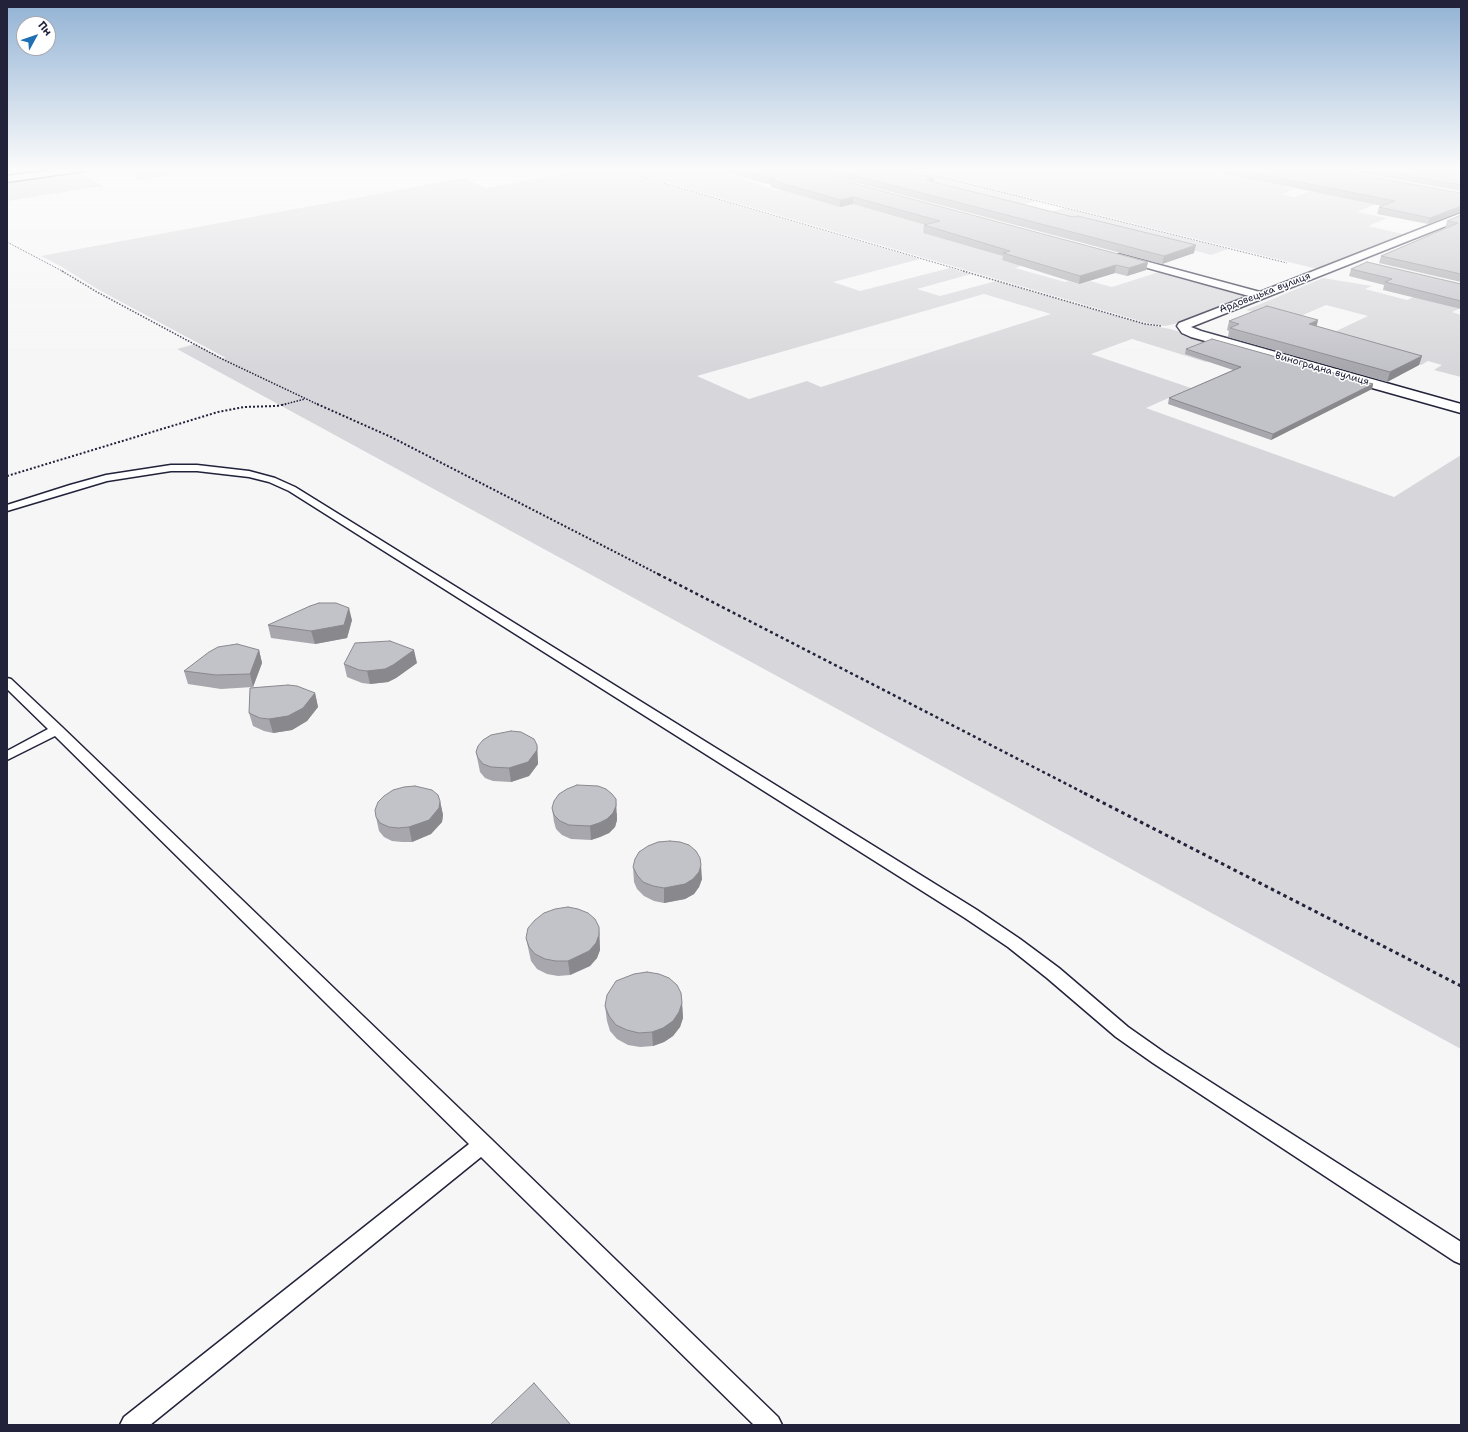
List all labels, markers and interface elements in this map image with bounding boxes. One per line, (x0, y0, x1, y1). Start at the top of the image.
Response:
north arrow (16, 16, 56, 56)
text: Пн (34, 18, 55, 39)
street label: Ардовецька вулиця (1218, 270, 1312, 316)
street label: Виноградна вулиця (1274, 350, 1370, 388)

